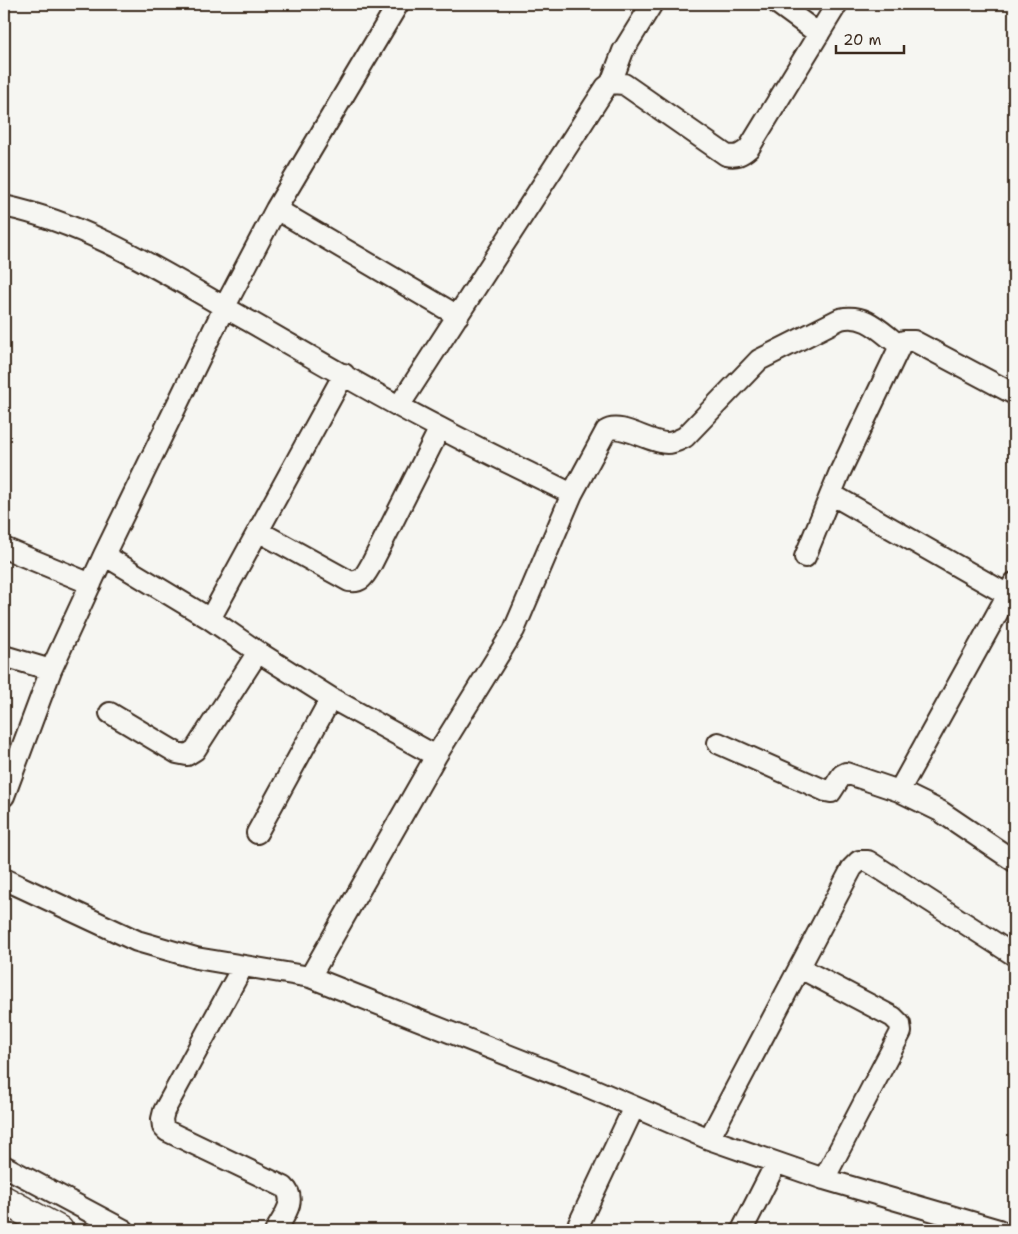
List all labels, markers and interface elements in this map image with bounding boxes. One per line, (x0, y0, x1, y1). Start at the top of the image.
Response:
scale bar (836, 22, 903, 54)
text: 20 m (843, 30, 882, 50)

